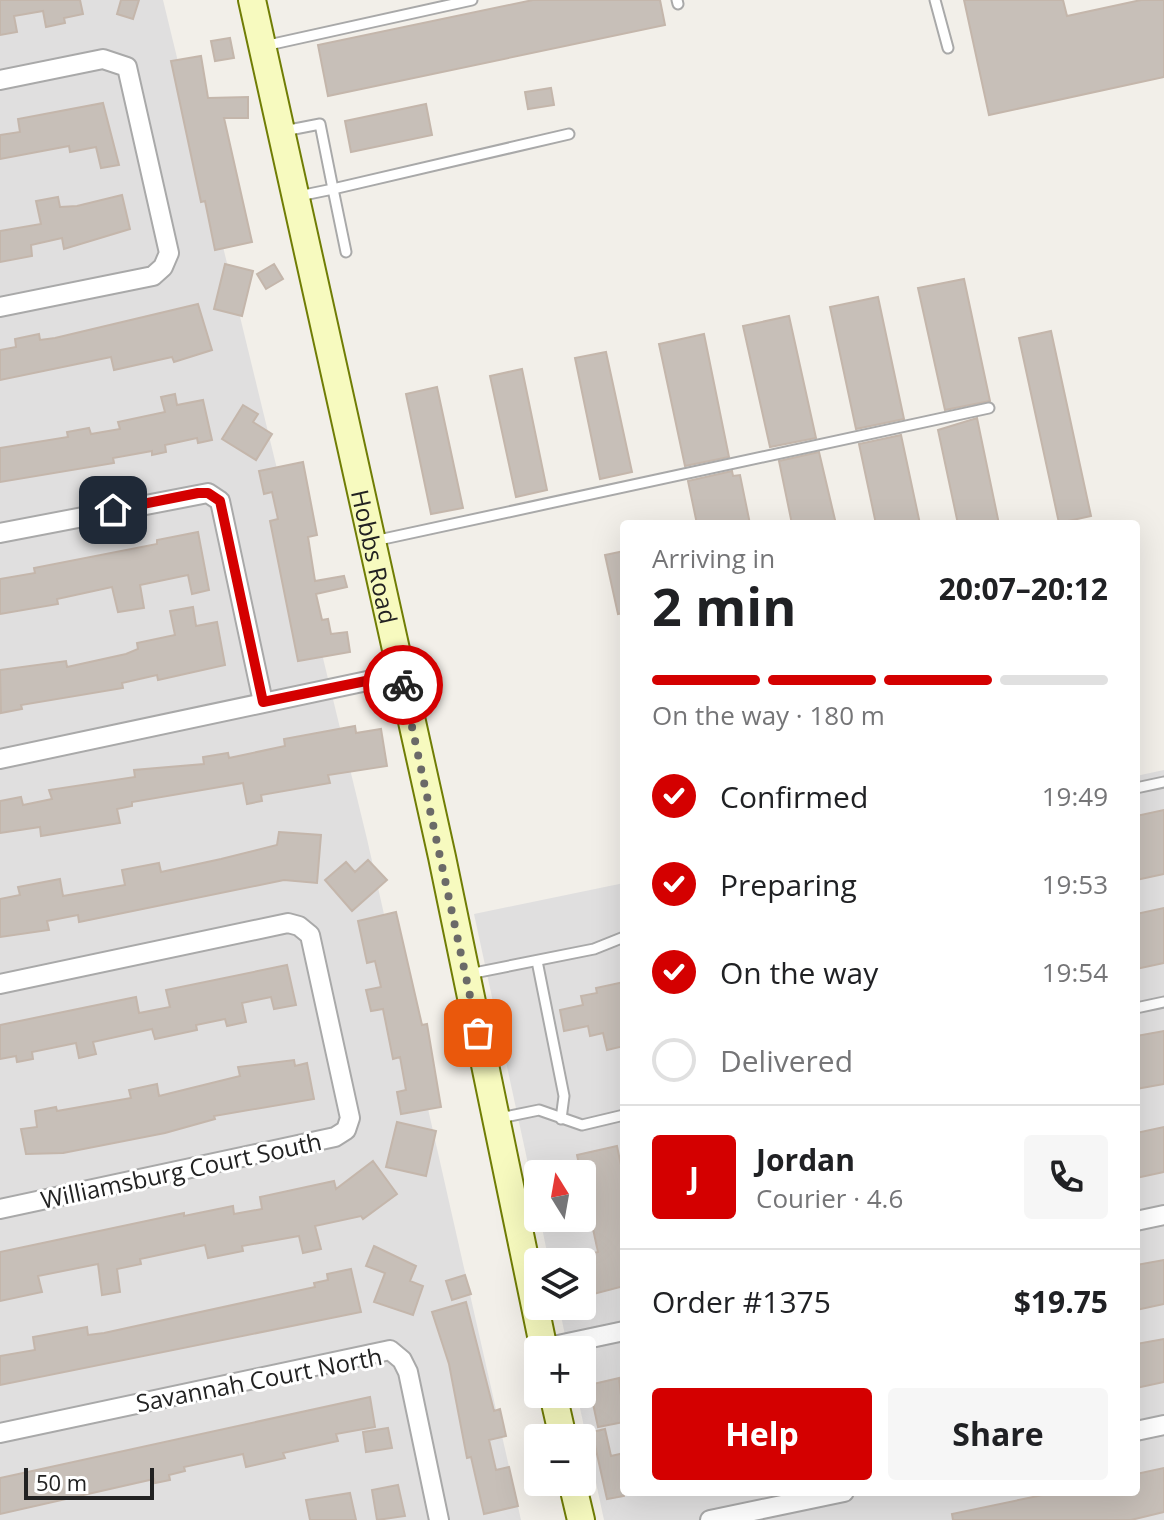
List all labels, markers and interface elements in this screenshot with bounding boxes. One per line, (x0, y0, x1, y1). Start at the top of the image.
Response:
pin (79, 476, 147, 544)
street label: Hobbs Road (344, 486, 406, 627)
icon: home (91, 488, 135, 532)
text: Arriving in (652, 540, 775, 576)
text: 20:07–20:12 (939, 568, 1108, 609)
text: 2 min (652, 570, 796, 641)
courier (363, 645, 443, 725)
icon: bike (381, 663, 425, 707)
text: On the way · 180 m (652, 697, 885, 733)
icon: check (652, 774, 696, 818)
text: Confirmed (720, 776, 868, 817)
text: 19:49 (1042, 778, 1108, 814)
icon: check (652, 862, 696, 906)
text: Preparing (720, 864, 857, 905)
text: 19:53 (1042, 866, 1108, 902)
icon: check (652, 950, 696, 994)
text: On the way (720, 952, 878, 993)
text: 19:54 (1042, 954, 1108, 990)
pin (444, 999, 512, 1067)
icon: bag (456, 1011, 500, 1055)
text: Delivered (720, 1040, 853, 1081)
street label: Williamsburg Court South (38, 1124, 324, 1216)
button: phone (1024, 1135, 1108, 1219)
text: Jordan (756, 1139, 855, 1180)
text: J (689, 1157, 699, 1198)
north arrow (524, 1160, 596, 1232)
map controls (524, 1160, 596, 1496)
text: Courier · 4.6 (756, 1180, 903, 1216)
button: layers (524, 1248, 596, 1320)
text: Order #1375 (652, 1281, 831, 1322)
text: $19.75 (1014, 1281, 1108, 1322)
button: + (524, 1336, 596, 1408)
street label: Savannah Court North (133, 1339, 385, 1419)
button: Help (652, 1388, 872, 1480)
button: Share (888, 1388, 1108, 1480)
button: − (524, 1424, 596, 1496)
scale bar (24, 1464, 154, 1500)
text: 50 m (36, 1467, 87, 1497)

